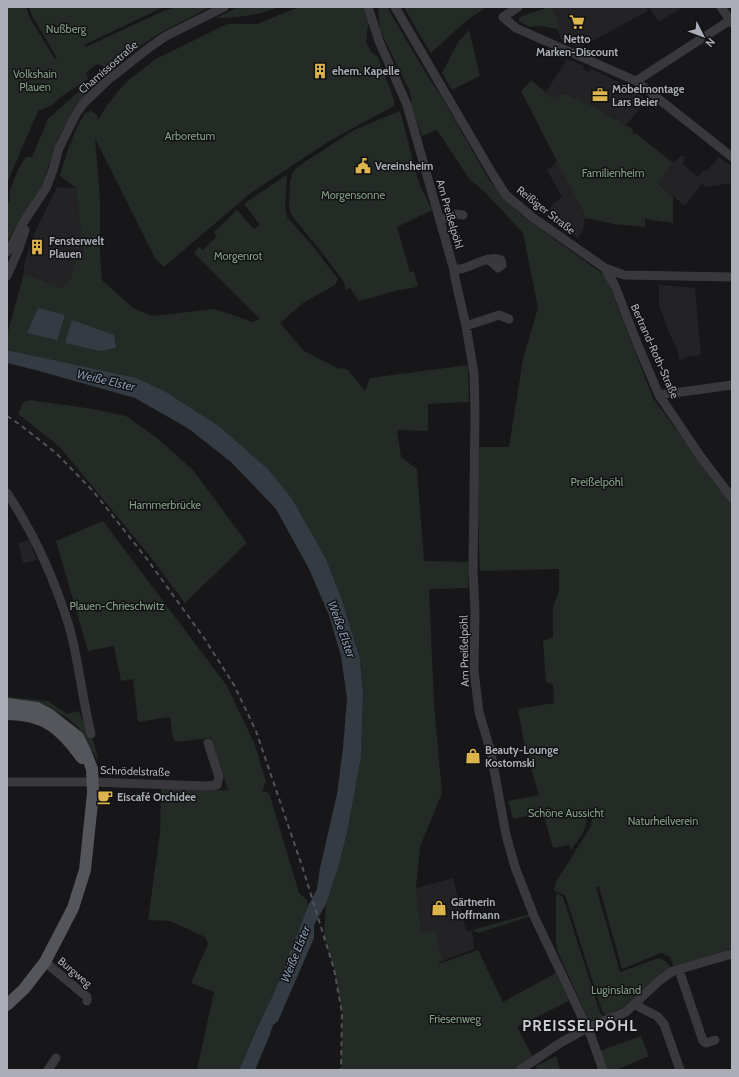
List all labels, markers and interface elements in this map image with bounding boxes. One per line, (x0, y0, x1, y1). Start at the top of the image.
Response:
supermarket icon: Netto Marken-Discount (568, 13, 586, 31)
north arrow (683, 16, 723, 56)
park label: Nußberg (46, 22, 87, 36)
place label: Netto Marken-Discount (536, 32, 618, 59)
text: N (703, 35, 718, 50)
street label: Chamissostraße (75, 37, 141, 97)
building icon: ehem. Kapelle (311, 62, 329, 80)
place label: ehem. Kapelle (332, 64, 400, 78)
park label: Volkshain Plauen (13, 67, 57, 94)
place label: Möbelmontage Lars Beier (612, 82, 685, 109)
office icon: Möbelmontage Lars Beier (591, 86, 609, 104)
park label: Arboretum (165, 129, 216, 143)
public building icon: Vereinsheim (354, 157, 372, 175)
place label: Vereinsheim (375, 159, 433, 173)
park label: Familienheim (582, 166, 645, 180)
street label: Am Preißelpöhl (433, 178, 467, 251)
street label: Reißiger Straße (514, 183, 578, 238)
park label: Morgensonne (321, 188, 385, 202)
place label: Fensterwelt Plauen (49, 234, 104, 261)
building icon: Fensterwelt Plauen (28, 238, 46, 256)
park label: Morgenrot (214, 249, 263, 263)
street label: Bertrand-Roth-Straße (628, 301, 682, 401)
water label: Weiße Elster (75, 366, 138, 394)
park label: Preißelpöhl (571, 475, 624, 489)
park label: Hammerbrücke (129, 498, 201, 512)
park label: Plauen-Chrieschwitz (69, 599, 165, 613)
water label: Weiße Elster (325, 599, 360, 661)
street label: Am Preißelpöhl (456, 615, 472, 687)
place label: Beauty-Lounge Kostomski (485, 743, 559, 770)
shop icon: Beauty-Lounge Kostomski (464, 747, 482, 765)
street label: Schrödelstraße (100, 763, 171, 779)
cafe icon: Eiscafé Orchidee (96, 788, 114, 806)
place label: Eiscafé Orchidee (117, 790, 196, 804)
park label: Schöne Aussicht (528, 806, 604, 820)
park label: Naturheilverein (628, 814, 698, 828)
place label: Gärtnerin Hoffmann (451, 895, 500, 922)
shop icon: Gärtnerin Hoffmann (430, 899, 448, 917)
water label: Weiße Elster (277, 922, 314, 984)
street label: Burgweg (55, 954, 95, 991)
park label: Luginsland (591, 983, 641, 997)
park label: Friesenweg (429, 1012, 482, 1026)
district label: PREISSELPÖHL (522, 1016, 638, 1035)

